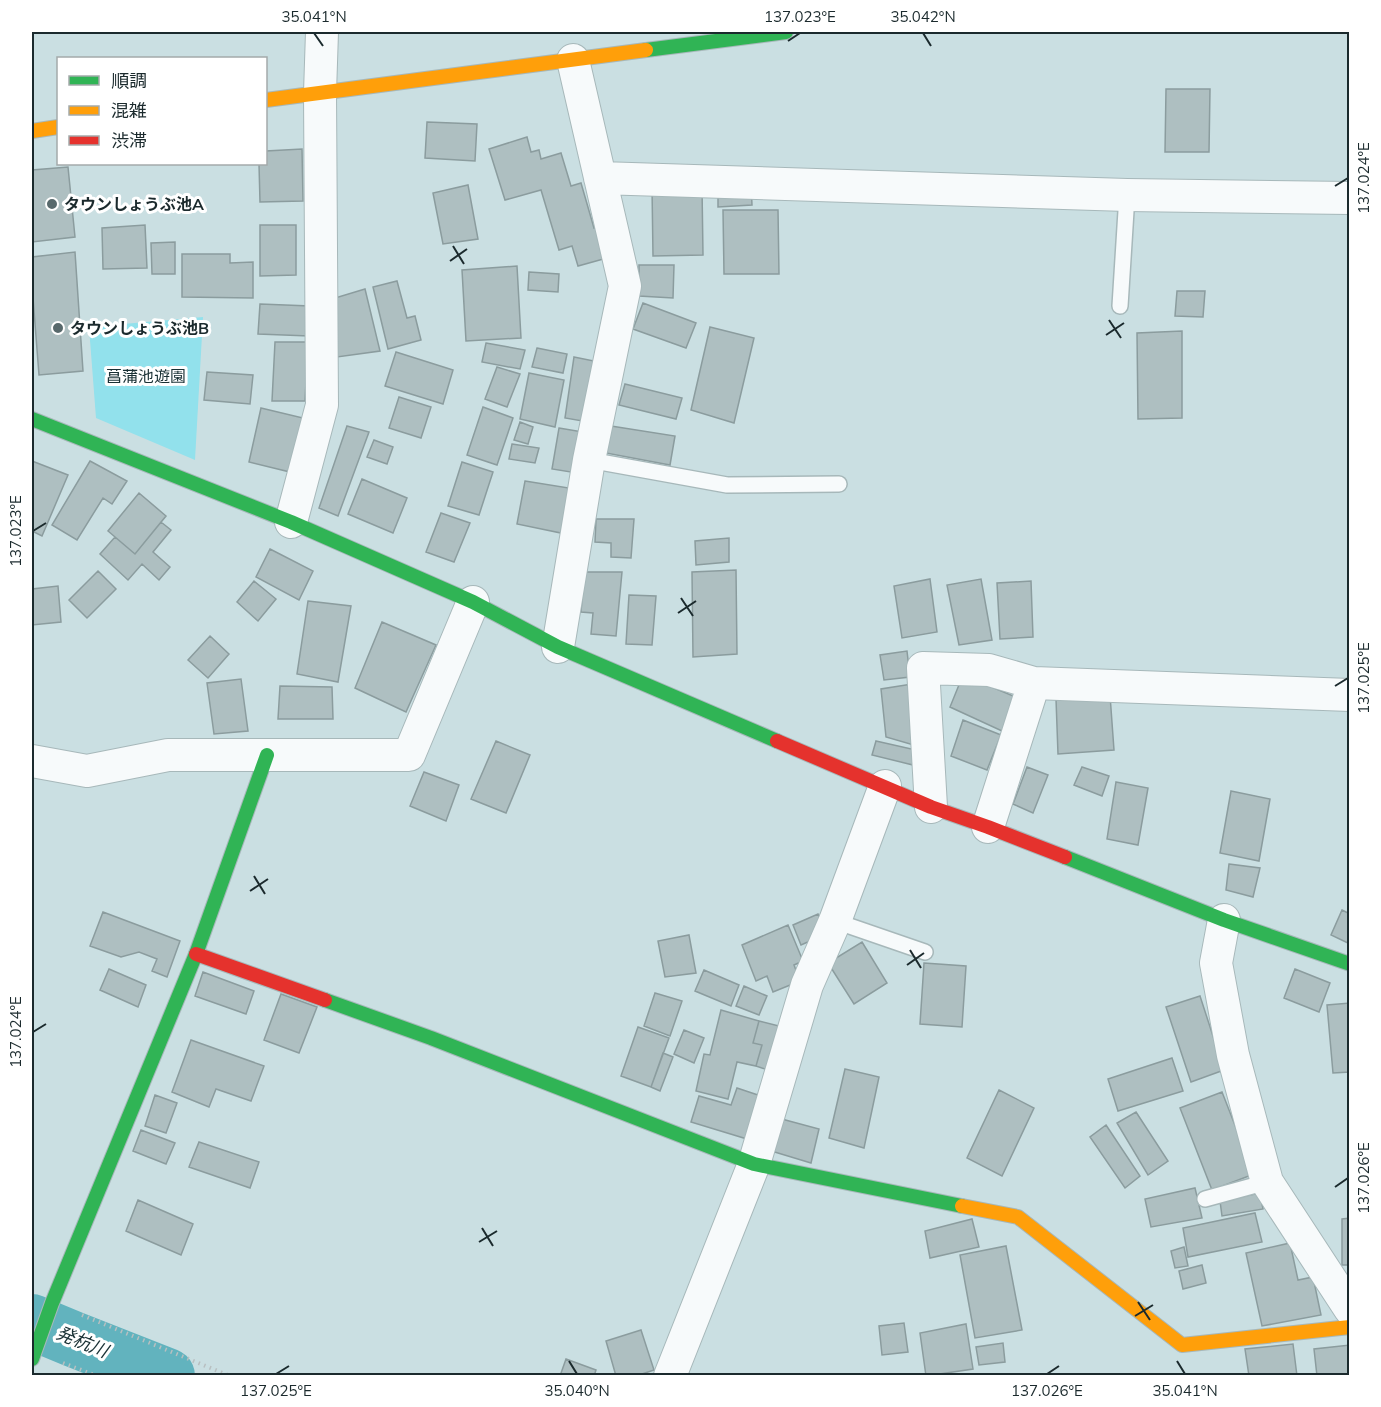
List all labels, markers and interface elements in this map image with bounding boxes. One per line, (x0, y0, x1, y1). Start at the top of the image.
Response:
text: 35.041°N (281, 7, 347, 26)
text: 137.023°E (764, 7, 836, 26)
text: 35.042°N (890, 7, 956, 26)
legend (57, 57, 267, 165)
text: 順調 (111, 69, 147, 92)
text: 混雑 (111, 99, 147, 122)
text: 渋滞 (111, 129, 147, 152)
text: 137.024°E (1354, 142, 1373, 214)
place label: タウンしょうぶ池A (64, 194, 204, 214)
marker: タウンしょうぶ池A (45, 197, 59, 211)
place label: タウンしょうぶ池B (70, 318, 209, 338)
marker: タウンしょうぶ池B (51, 321, 65, 335)
park label: 菖蒲池遊園 (106, 366, 186, 386)
text: 137.023°E (6, 495, 25, 567)
text: 137.025°E (1354, 642, 1373, 714)
text: 137.024°E (6, 996, 25, 1068)
text: 137.026°E (1354, 1142, 1373, 1214)
water label: 発杭川 (53, 1321, 113, 1363)
text: 137.025°E (240, 1381, 312, 1400)
text: 35.040°N (544, 1381, 610, 1400)
text: 137.026°E (1011, 1381, 1083, 1400)
text: 35.041°N (1152, 1381, 1218, 1400)

